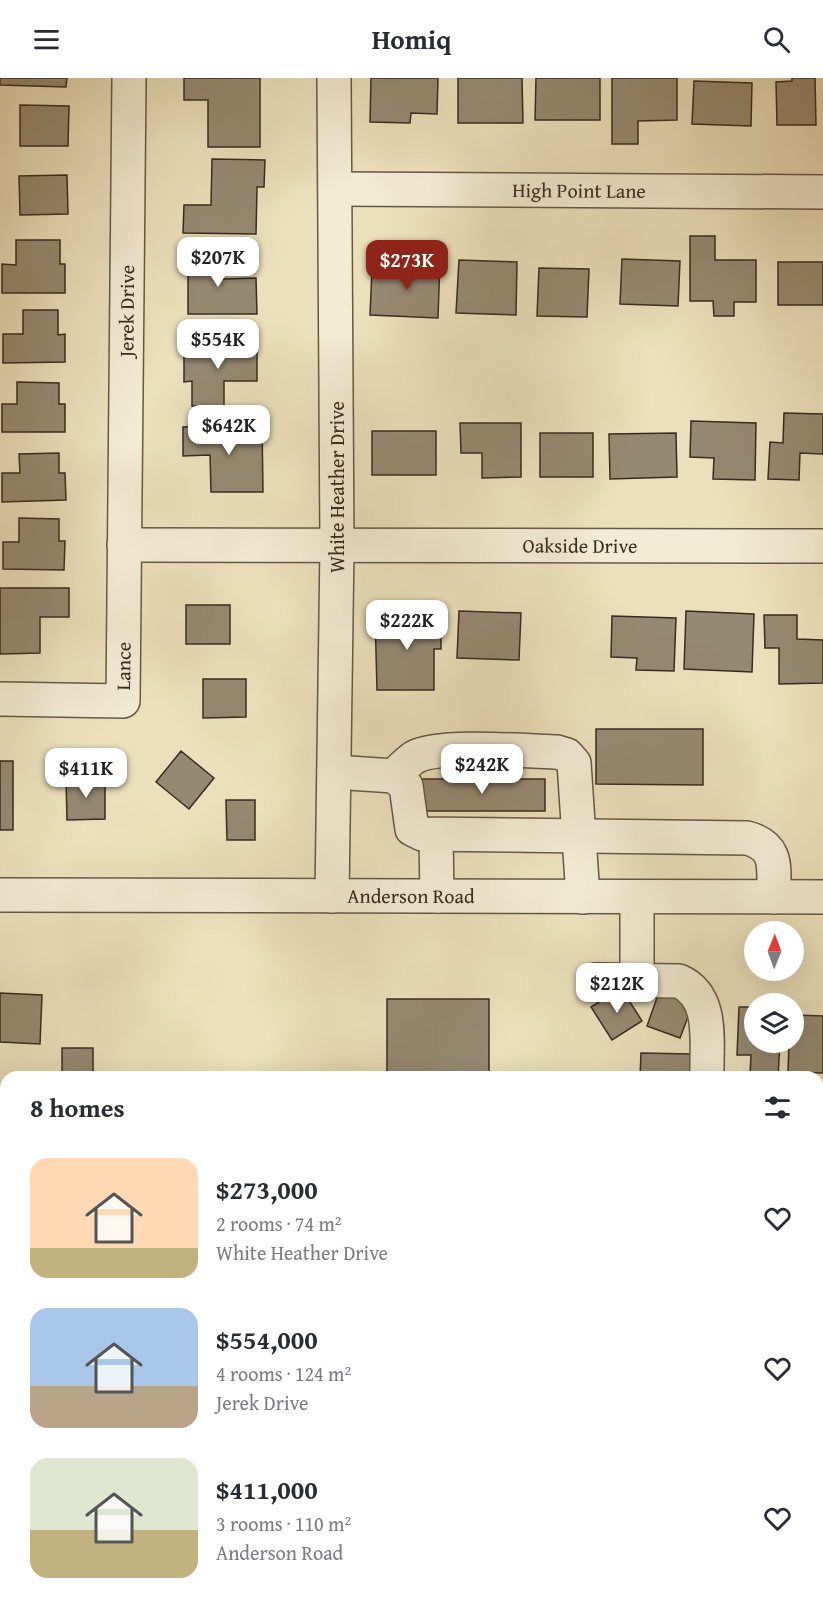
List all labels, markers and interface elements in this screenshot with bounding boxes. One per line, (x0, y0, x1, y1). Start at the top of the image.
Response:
text: Homiq (372, 19, 451, 59)
icon: menu (30, 23, 63, 56)
icon: search (760, 23, 793, 56)
street label: High Point Lane (512, 175, 646, 205)
pin: $207K (176, 237, 260, 288)
pin: $273K (365, 240, 449, 291)
text: $207K (191, 242, 245, 271)
text: $273K (380, 245, 434, 274)
street label: Jerek Drive (111, 265, 141, 360)
pin: $554K (176, 319, 260, 370)
text: $554K (191, 324, 245, 353)
street label: White Heather Drive (322, 401, 351, 573)
pin: $642K (187, 405, 271, 456)
text: $642K (202, 410, 256, 439)
street label: Oakside Drive (523, 531, 637, 560)
pin: $222K (365, 600, 449, 651)
text: $222K (380, 605, 434, 634)
street label: Lance (108, 642, 138, 691)
pin: $242K (440, 744, 524, 795)
pin: $411K (44, 748, 128, 799)
text: $242K (455, 749, 509, 778)
text: $411K (59, 753, 113, 782)
street label: Anderson Road (347, 881, 475, 910)
north arrow (744, 921, 804, 981)
map controls (744, 921, 804, 1053)
pin: $212K (575, 963, 659, 1014)
text: $212K (590, 968, 644, 997)
button: layers (744, 993, 804, 1053)
text: 8 homes (30, 1088, 125, 1127)
icon: filters (761, 1091, 794, 1124)
text: $273,000 (216, 1170, 318, 1209)
icon: home (78, 1182, 150, 1254)
icon: heart (761, 1202, 794, 1235)
text: 2 rooms · 74 m² (216, 1209, 342, 1238)
text: White Heather Drive (216, 1238, 388, 1267)
text: $554,000 (216, 1320, 318, 1359)
icon: home (78, 1332, 150, 1404)
icon: heart (761, 1352, 794, 1385)
text: 4 rooms · 124 m² (216, 1359, 351, 1388)
text: Jerek Drive (216, 1388, 308, 1417)
text: $411,000 (216, 1470, 318, 1509)
icon: home (78, 1482, 150, 1554)
icon: heart (761, 1502, 794, 1535)
text: 3 rooms · 110 m² (216, 1509, 351, 1538)
text: Anderson Road (216, 1538, 343, 1567)

